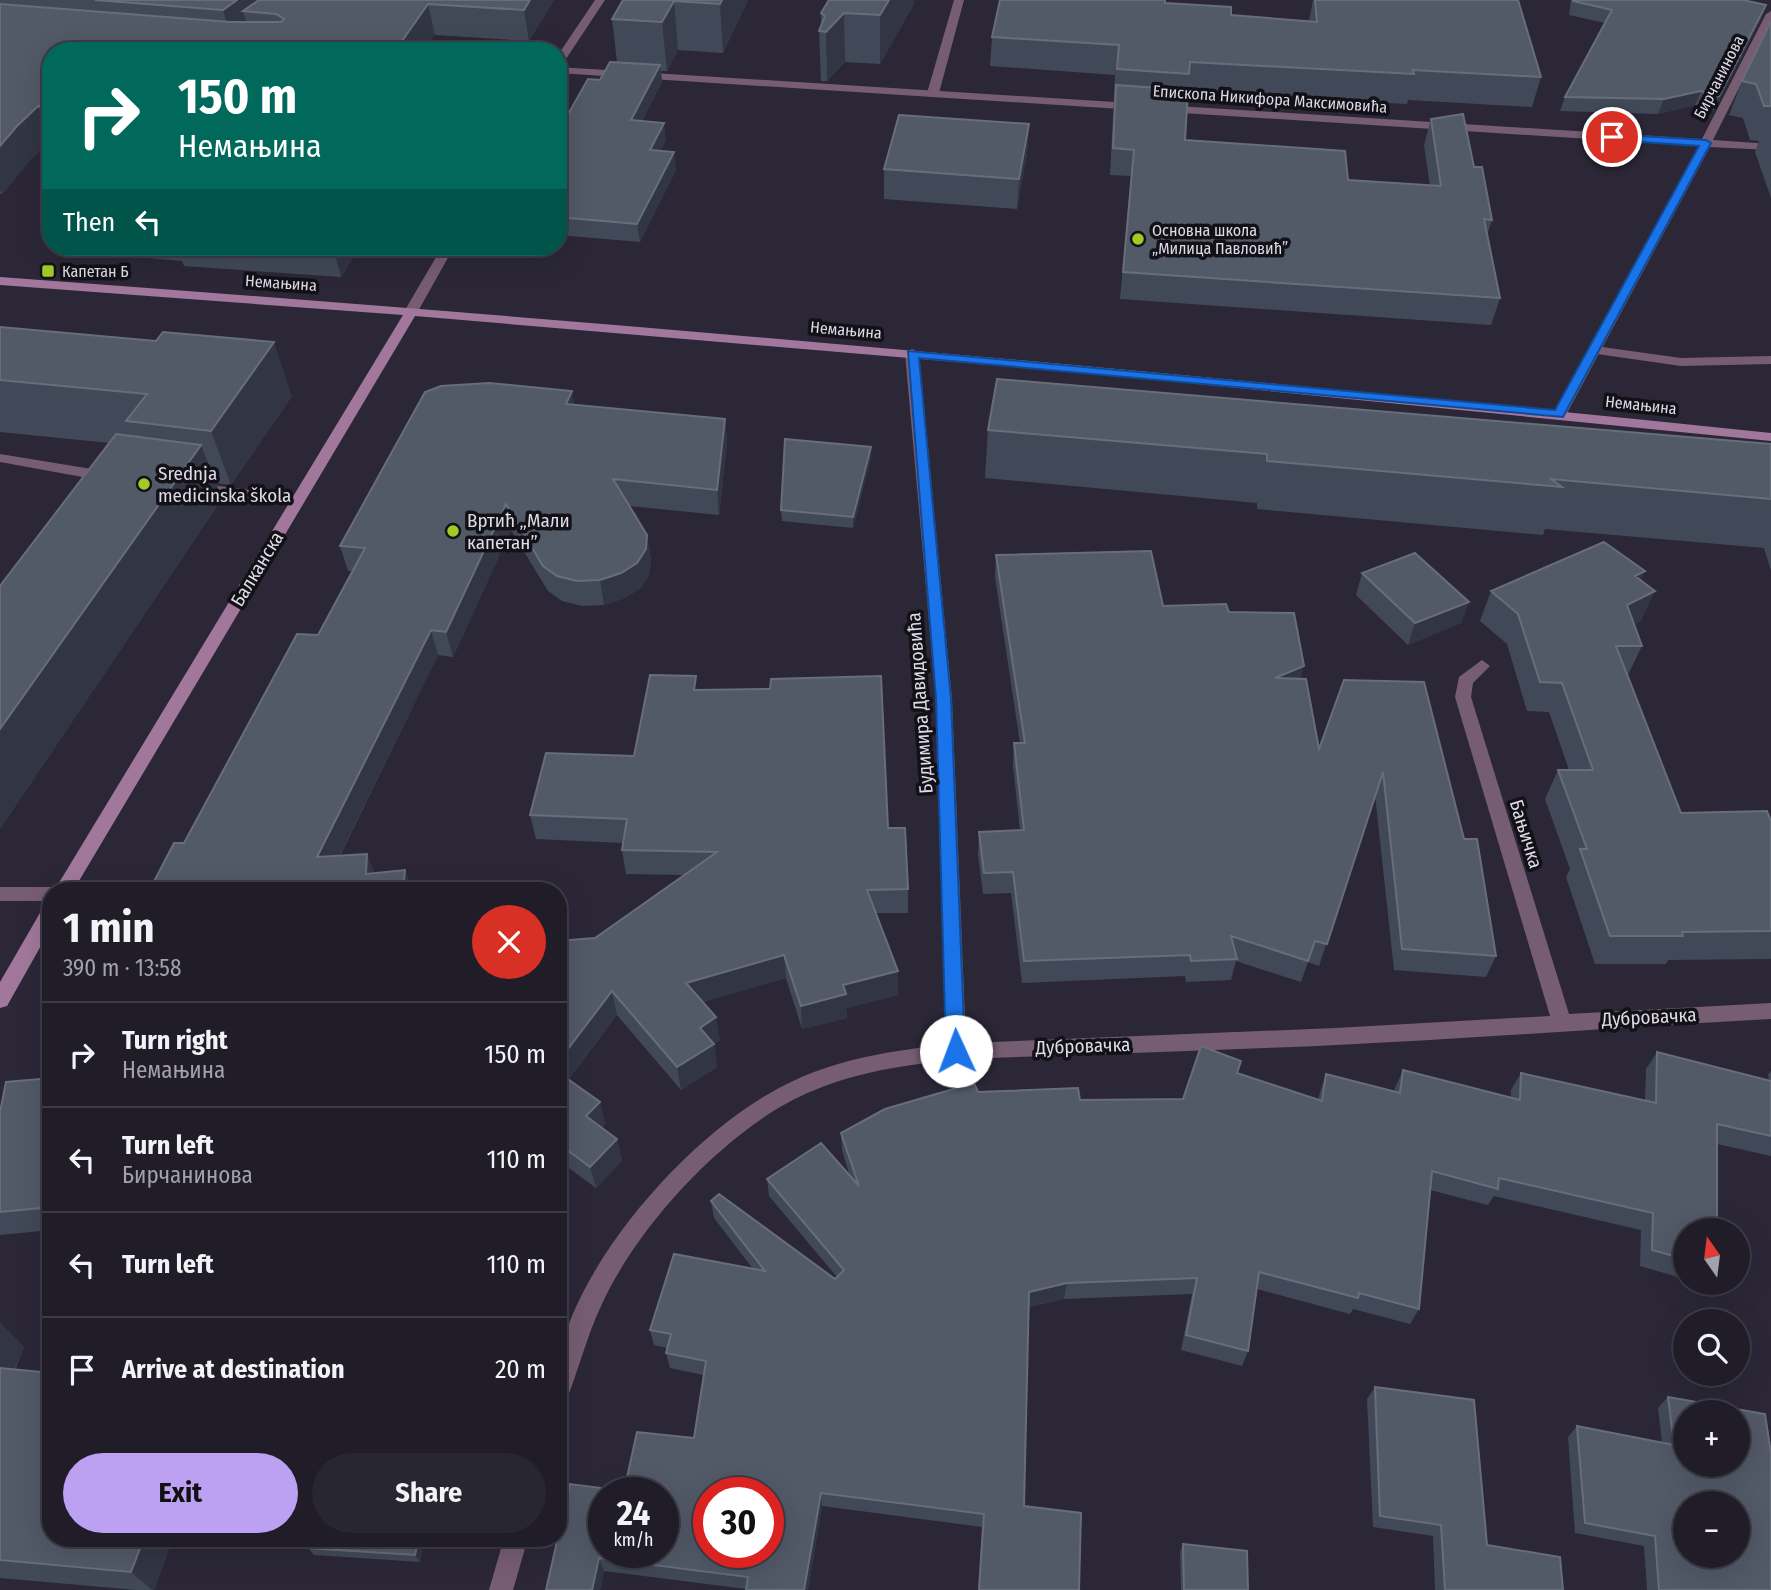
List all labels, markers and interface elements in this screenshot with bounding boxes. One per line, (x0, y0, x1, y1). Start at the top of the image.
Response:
street label: Бирчанинова (1690, 32, 1748, 122)
text: 150 m (178, 67, 297, 126)
icon: right (63, 70, 154, 161)
street label: Епископа Никифора Максимовића (1152, 81, 1388, 117)
pin (1582, 107, 1642, 167)
icon: arrive (1593, 118, 1631, 156)
text: Немањина (178, 127, 322, 165)
icon: left (129, 203, 167, 241)
text: Then (63, 207, 115, 238)
place label: Основна школа „Милица Павловић” (1152, 221, 1288, 258)
marker: Основна школа „Милица Павловић” (1130, 231, 1146, 247)
place label: Капетан Б (62, 262, 129, 281)
marker: Капетан Б (40, 263, 56, 279)
street label: Немањина (245, 271, 318, 295)
street label: Немањина (809, 317, 883, 343)
street label: Немањина (1604, 392, 1678, 418)
place label: Srednja medicinska škola (158, 462, 291, 507)
marker: Srednja medicinska škola (136, 476, 152, 492)
place label: Вртић „Мали капетан” (467, 509, 570, 554)
marker: Вртић „Мали капетан” (445, 523, 461, 539)
street label: Балканска (226, 527, 288, 611)
street label: Будимира Давидовића (902, 612, 938, 794)
street label: Бањичка (1505, 797, 1547, 871)
text: 1 min (63, 903, 154, 953)
button: close (472, 905, 546, 979)
text: 390 m · 13:58 (63, 954, 181, 982)
street label: Дубровачка (1600, 1003, 1697, 1031)
position arrow (919, 1014, 993, 1088)
text: Turn right (122, 1025, 228, 1056)
street label: Дубровачка (1034, 1033, 1131, 1059)
icon: right (63, 1036, 101, 1074)
text: 150 m (484, 1039, 546, 1070)
text: Немањина (122, 1056, 225, 1084)
text: Turn left (122, 1130, 214, 1161)
icon: left (63, 1141, 101, 1179)
text: 110 m (486, 1144, 546, 1175)
text: Бирчанинова (122, 1161, 253, 1189)
north arrow (1673, 1218, 1750, 1295)
map controls (1673, 1218, 1750, 1568)
icon: left (63, 1246, 101, 1284)
text: Turn left (122, 1249, 214, 1280)
text: 110 m (486, 1249, 546, 1280)
button: search (1673, 1309, 1750, 1386)
icon: arrive (63, 1351, 101, 1389)
text: Arrive at destination (122, 1354, 345, 1385)
text: 20 m (495, 1354, 546, 1385)
button: + (1673, 1400, 1750, 1477)
button: Exit (63, 1453, 298, 1533)
button: Share (312, 1453, 546, 1533)
speed limit sign: 30 (693, 1477, 784, 1568)
button: − (1673, 1491, 1750, 1568)
text: 24 (617, 1492, 650, 1534)
text: km/h (613, 1529, 654, 1551)

